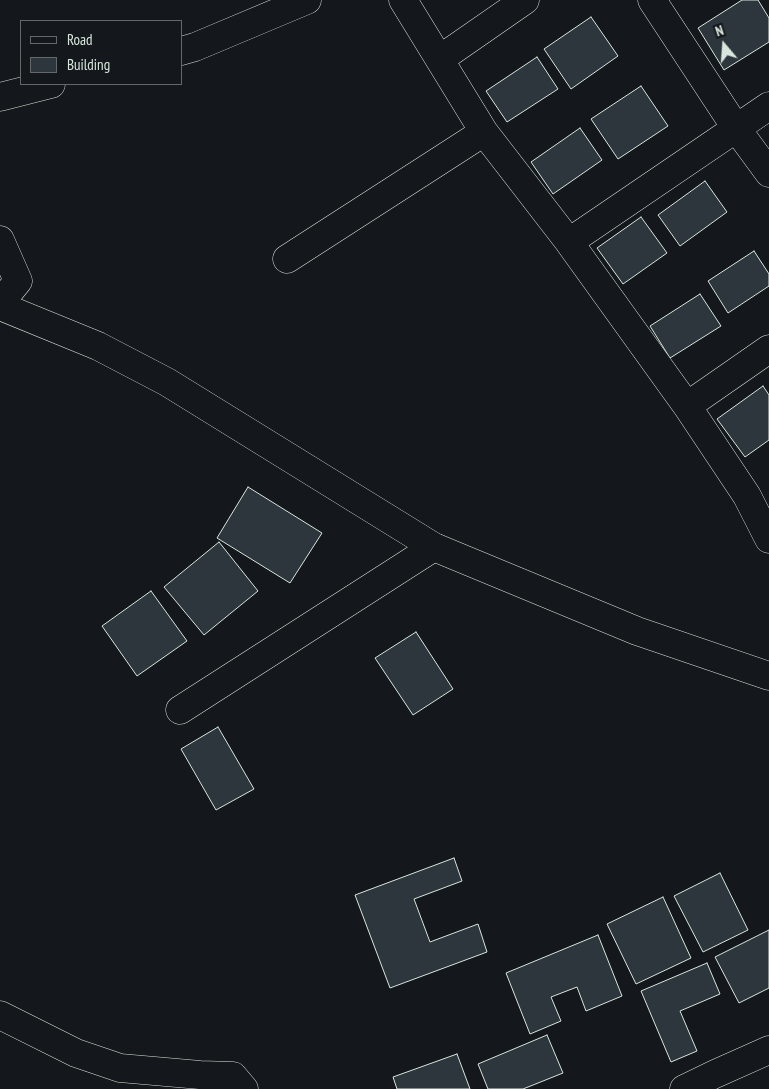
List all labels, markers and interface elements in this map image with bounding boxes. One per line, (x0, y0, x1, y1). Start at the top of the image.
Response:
legend (20, 20, 182, 85)
north arrow (699, 20, 749, 70)
text: N (713, 21, 726, 40)
text: Road (67, 30, 93, 49)
text: Building (67, 55, 110, 74)

